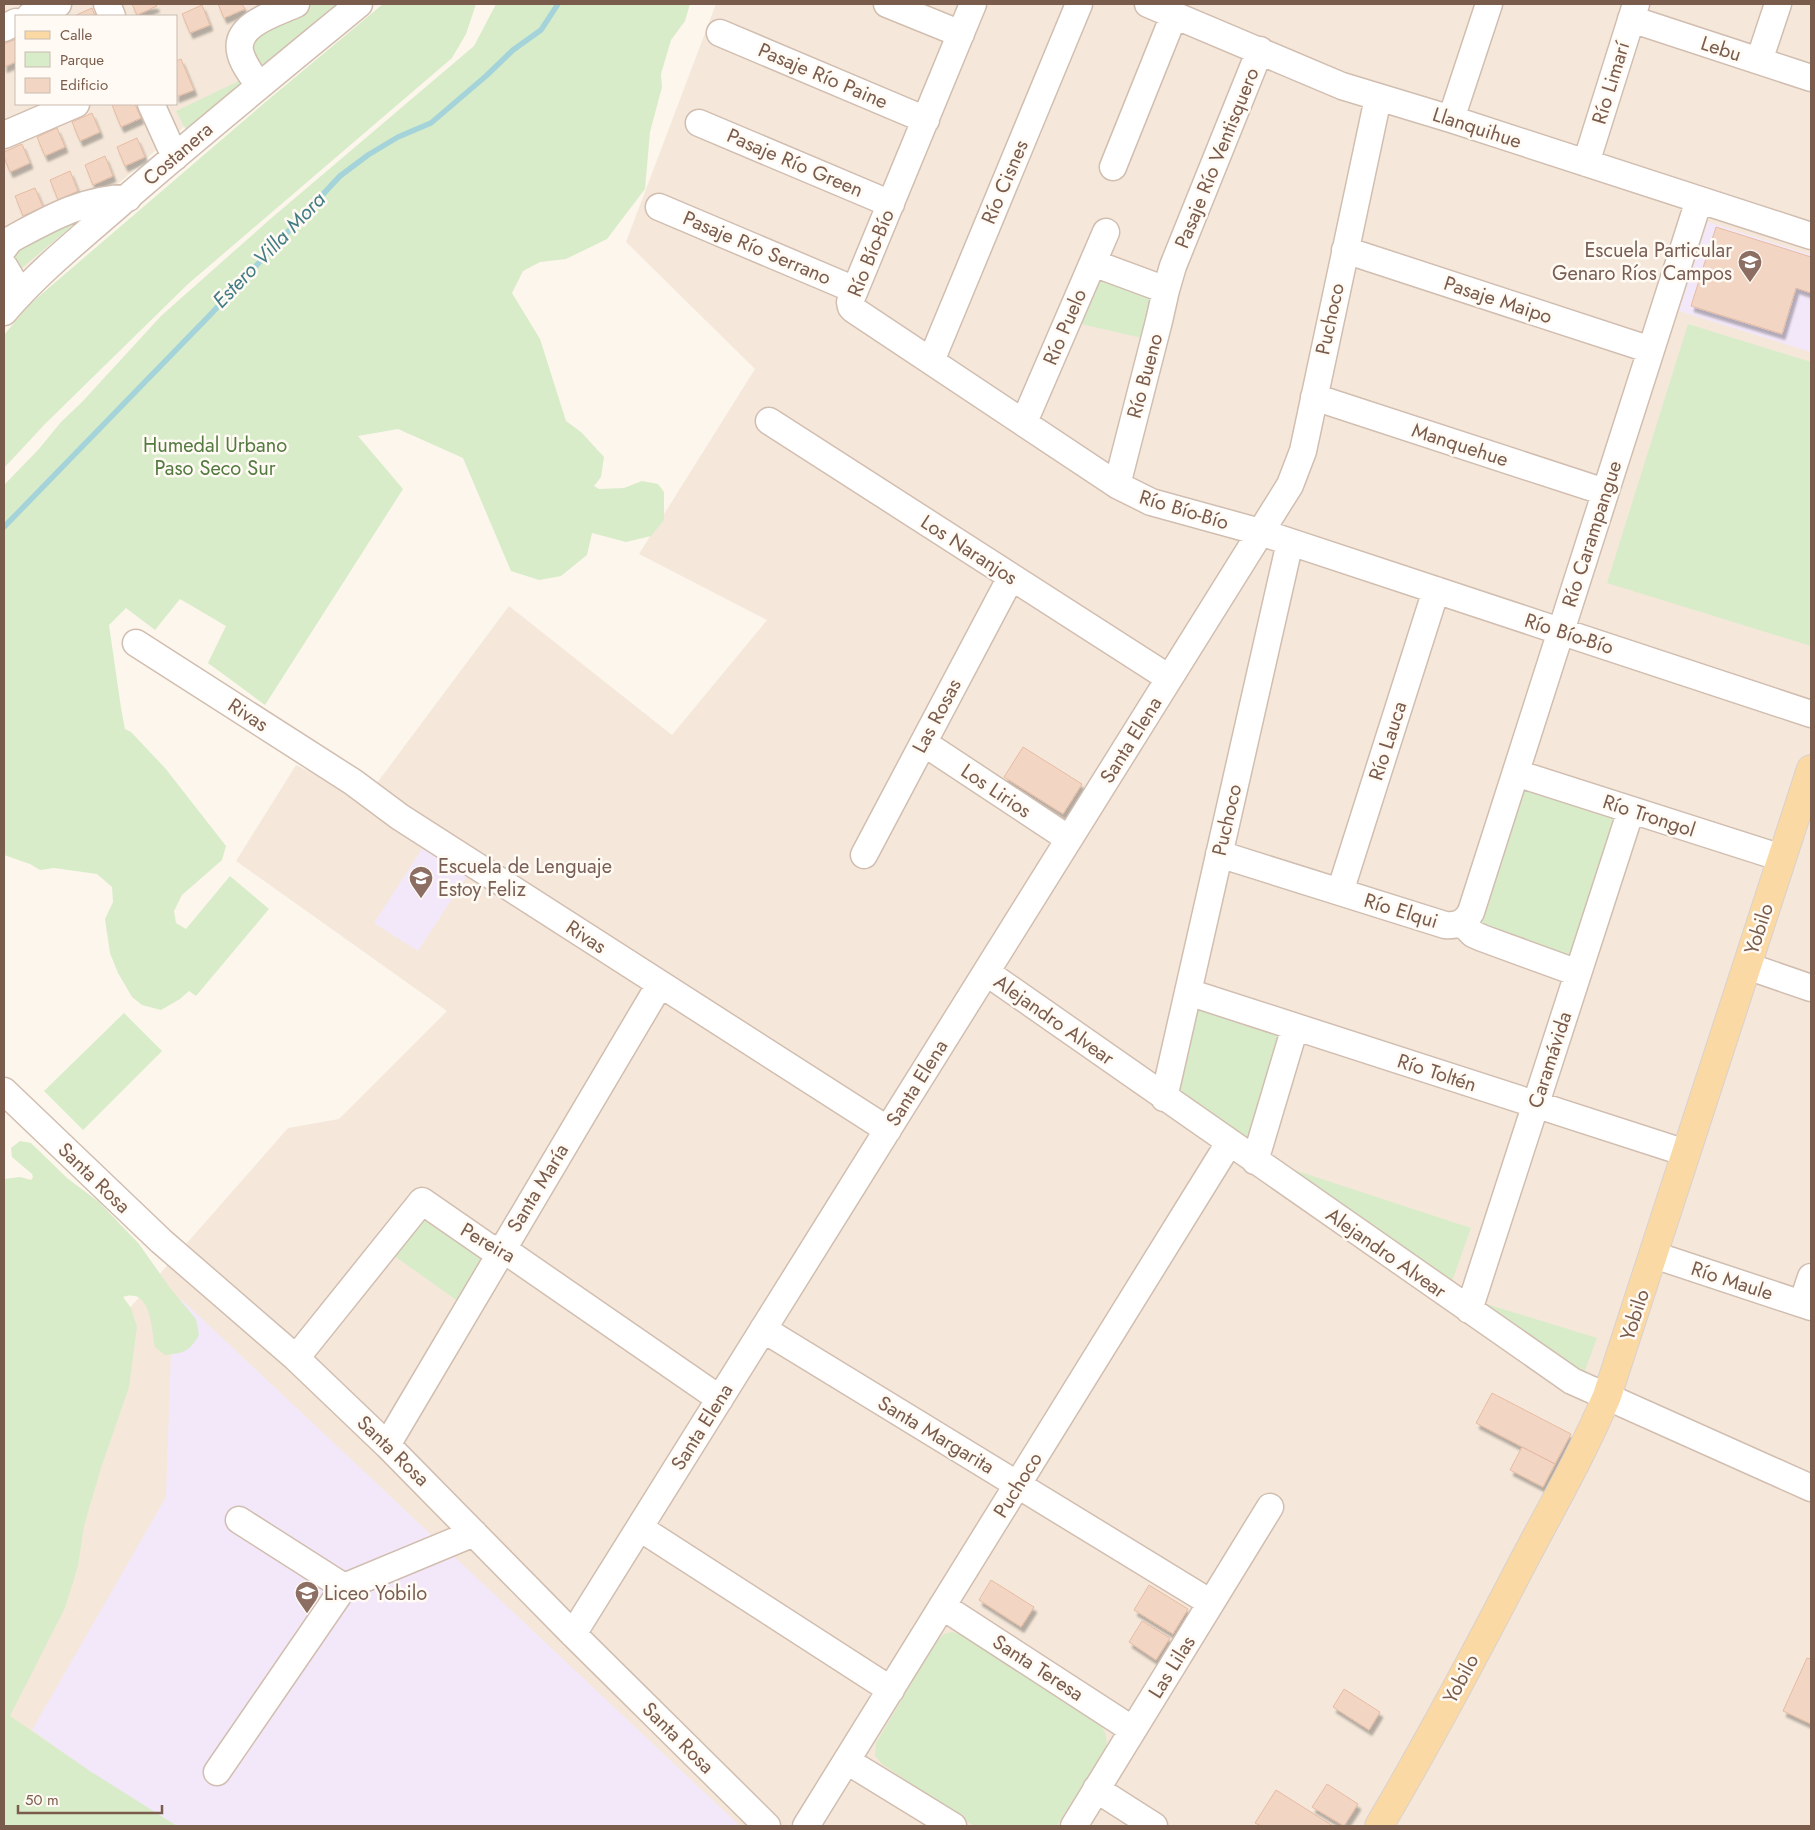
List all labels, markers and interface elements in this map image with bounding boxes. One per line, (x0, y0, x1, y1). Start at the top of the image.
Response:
legend (15, 15, 178, 105)
text: Calle (60, 24, 92, 46)
street label: Lebu (1697, 29, 1745, 69)
street label: Pasaje Río Paine (754, 36, 892, 116)
street label: Río Limarí (1585, 37, 1637, 128)
text: Parque (60, 49, 104, 71)
street label: Pasaje Río Ventisquero (1168, 63, 1267, 253)
text: Edificio (60, 74, 108, 96)
street label: Llanquihue (1429, 100, 1525, 156)
street label: Costanera (137, 115, 219, 193)
street label: Pasaje Río Green (722, 121, 868, 205)
street label: Río Cisnes (974, 135, 1036, 229)
water label: Estero Villa Mora (206, 185, 333, 315)
street label: Pasaje Río Serrano (678, 204, 836, 292)
street label: Río Bío-Bío (840, 205, 902, 301)
place label: Escuela Particular Genaro Ríos Campos (1552, 236, 1732, 288)
school or university icon: Escuela Particular Genaro Ríos Campos (1737, 249, 1763, 283)
street label: Pasaje Maipo (1440, 269, 1556, 331)
street label: Puchoco (1308, 280, 1352, 357)
street label: Río Puelo (1036, 284, 1094, 370)
street label: Río Bueno (1120, 330, 1170, 422)
street label: Manquehue (1408, 416, 1512, 474)
park label: Humedal Urbano Paso Seco Sur (143, 431, 287, 483)
street label: Río Carampangue (1555, 457, 1629, 611)
street label: Río Bío-Bío (1136, 483, 1232, 537)
street label: Los Naranjos (915, 508, 1023, 592)
street label: Río Bío-Bío (1521, 606, 1617, 662)
street label: Las Rosas (905, 674, 969, 758)
street label: Rivas (222, 691, 274, 739)
street label: Santa Elena (1093, 691, 1169, 789)
street label: Río Lauca (1362, 698, 1414, 784)
street label: Los Lirios (955, 757, 1037, 825)
street label: Puchoco (1205, 781, 1249, 859)
street label: Río Trongol (1599, 787, 1699, 845)
place label: Escuela de Lenguaje Estoy Feliz (438, 852, 612, 904)
school or university icon: Escuela de Lenguaje Estoy Feliz (408, 865, 434, 899)
street label: Río Elqui (1360, 886, 1442, 936)
street label: Yobilo (1737, 900, 1781, 958)
street label: Rivas (560, 913, 612, 961)
street label: Alejandro Alvear (988, 968, 1120, 1072)
street label: Caramávida (1521, 1008, 1579, 1112)
street label: Santa Elena (879, 1034, 955, 1132)
street label: Río Toltén (1394, 1047, 1480, 1099)
street label: Santa Rosa (51, 1136, 137, 1220)
street label: Santa María (500, 1138, 576, 1238)
street label: Alejandro Alvear (1320, 1201, 1452, 1305)
street label: Pereira (455, 1216, 521, 1270)
street label: Río Maule (1687, 1254, 1777, 1308)
street label: Yobilo (1613, 1286, 1657, 1344)
street label: Santa Elena (664, 1378, 740, 1476)
street label: Santa Margarita (872, 1389, 1000, 1481)
street label: Santa Rosa (350, 1409, 436, 1493)
street label: Puchoco (986, 1447, 1050, 1523)
place label: Liceo Yobilo (324, 1579, 427, 1608)
school or university icon: Liceo Yobilo (294, 1580, 320, 1614)
street label: Santa Teresa (987, 1628, 1089, 1708)
street label: Las Lilas (1141, 1630, 1203, 1704)
street label: Yobilo (1436, 1649, 1486, 1709)
street label: Santa Rosa (635, 1695, 721, 1781)
scale bar (18, 1782, 161, 1814)
text: 50 m (25, 1789, 59, 1811)

